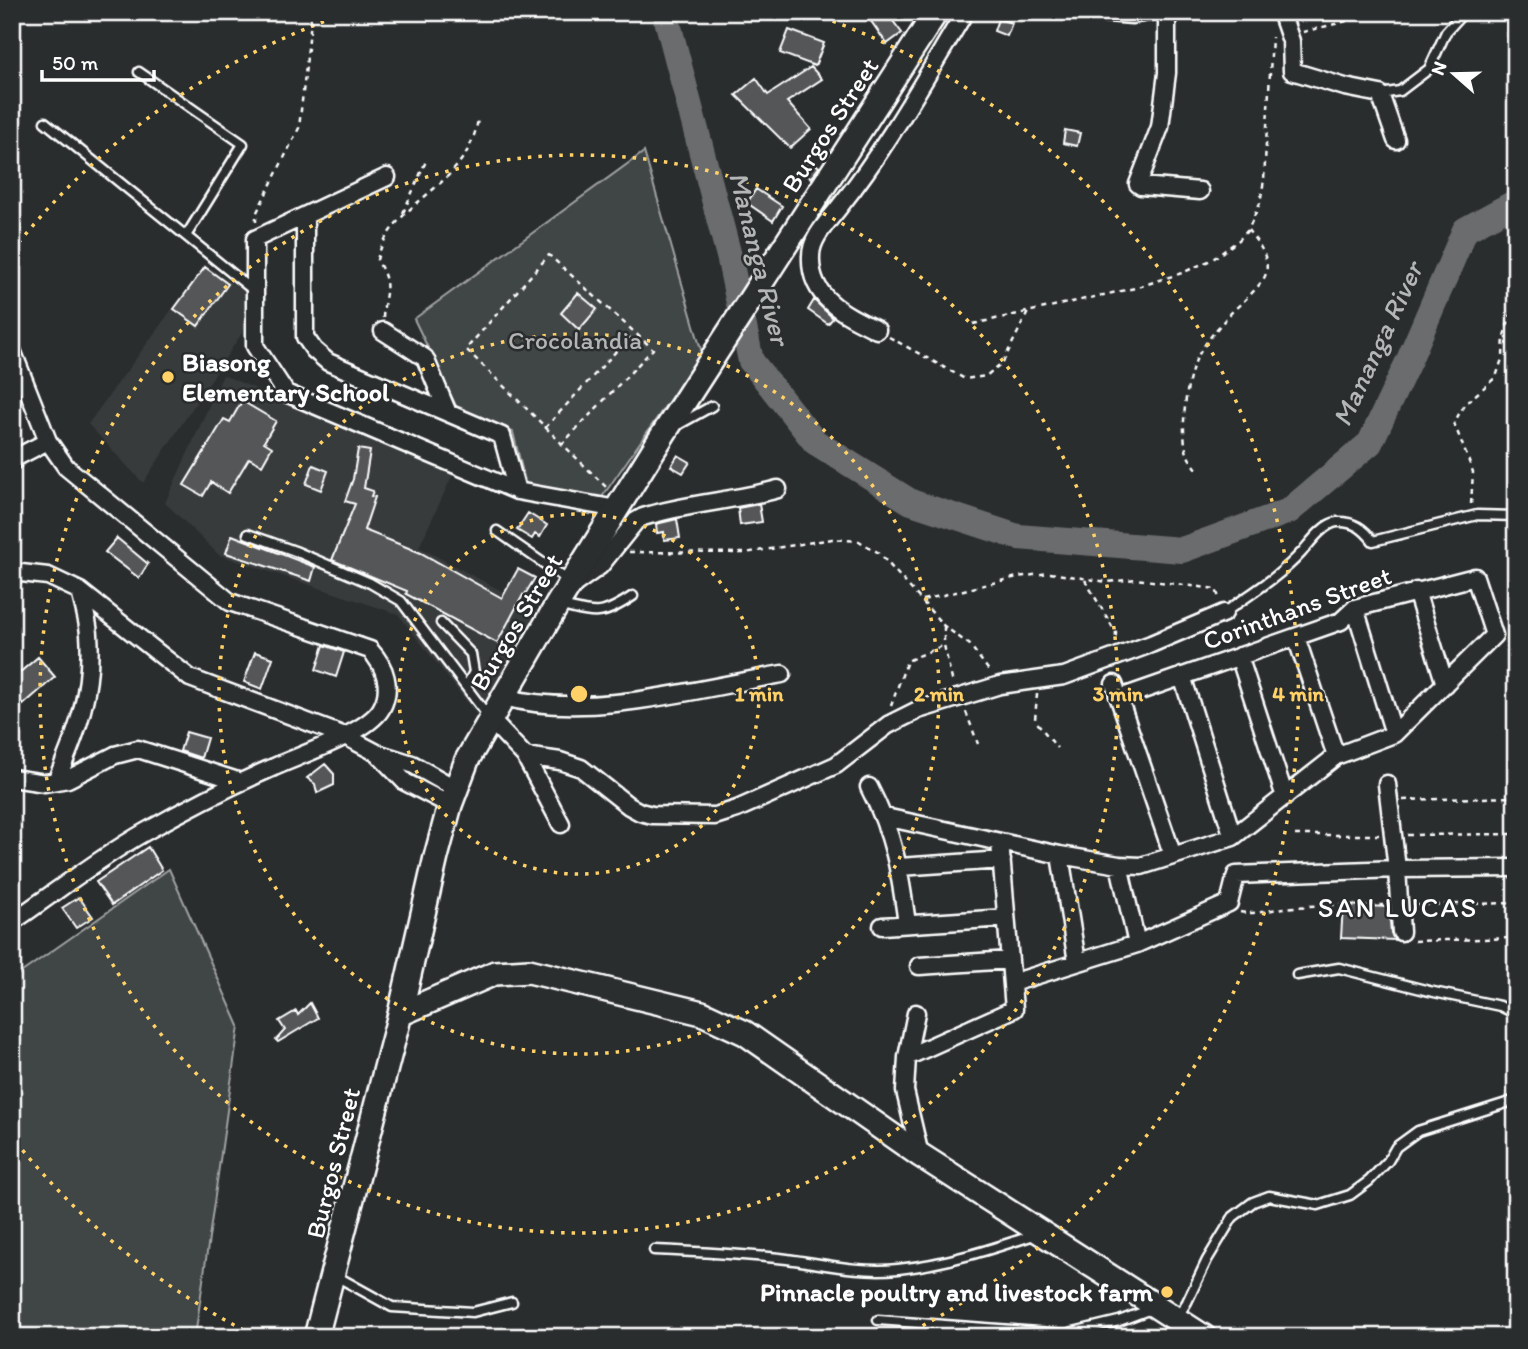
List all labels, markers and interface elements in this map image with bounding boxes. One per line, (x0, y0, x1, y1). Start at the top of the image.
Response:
scale bar (42, 38, 154, 82)
north arrow (1420, 38, 1490, 108)
text: 50 m (52, 50, 99, 75)
street label: Burgos Street (775, 51, 886, 198)
text: N (1425, 58, 1451, 78)
water label: Mananga River (722, 168, 799, 351)
water label: Mananga River (1324, 253, 1431, 431)
park label: Crocolandia (508, 324, 642, 356)
place label: Biasong Elementary School (182, 346, 390, 408)
marker: Biasong Elementary School (160, 369, 176, 385)
street label: Burgos Street (463, 547, 570, 696)
street label: Corinthans Street (1198, 559, 1396, 657)
text: 1 min (735, 681, 784, 706)
text: 2 min (914, 681, 965, 706)
text: 3 min (1093, 681, 1144, 706)
text: 4 min (1272, 681, 1325, 706)
centre of rings (567, 682, 591, 706)
district label: SAN LUCAS (1318, 890, 1478, 924)
street label: Burgos Street (299, 1084, 367, 1242)
place label: Pinnacle poultry and livestock farm (760, 1276, 1154, 1308)
marker: Pinnacle poultry and livestock farm (1159, 1284, 1175, 1300)

